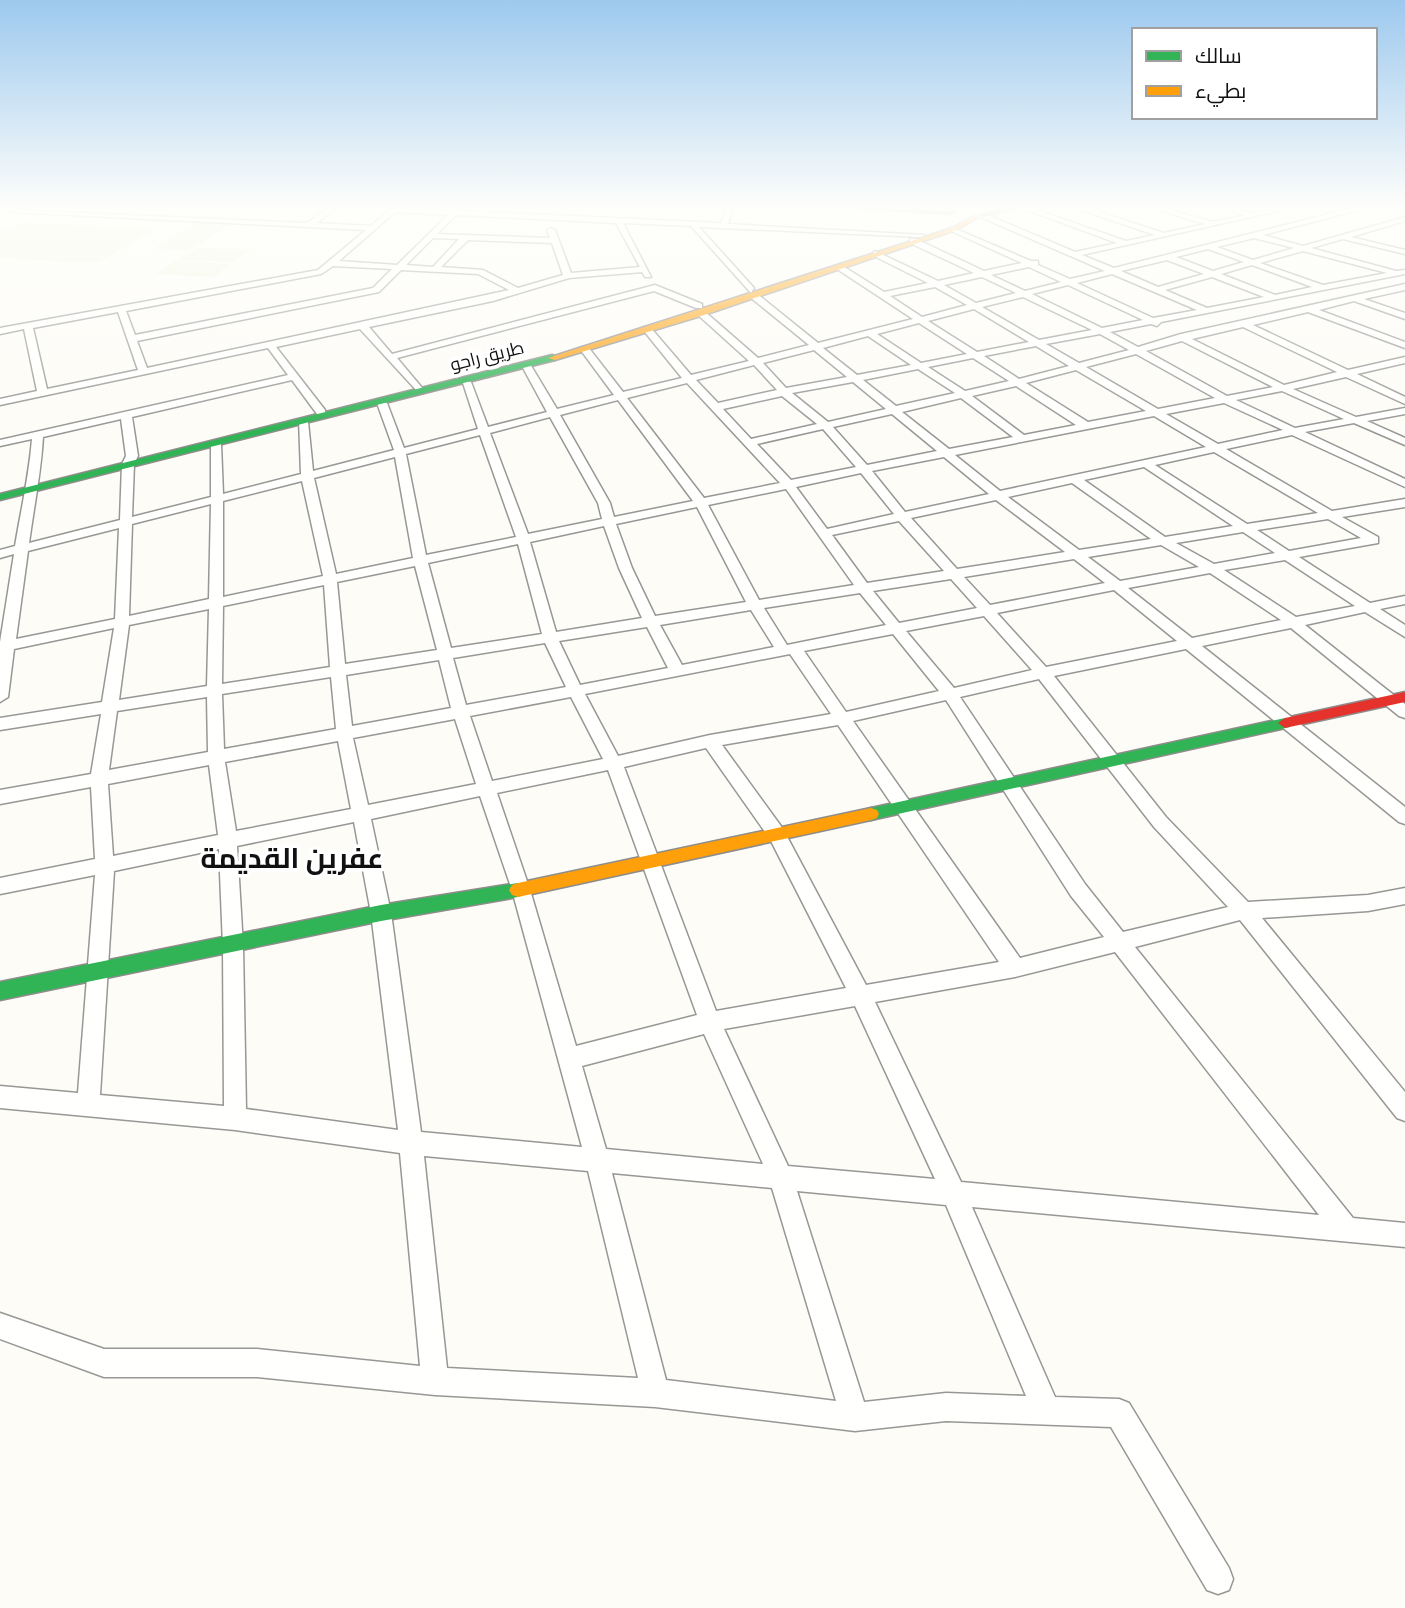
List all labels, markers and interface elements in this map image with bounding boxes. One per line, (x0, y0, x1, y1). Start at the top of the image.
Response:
legend (1132, 28, 1377, 119)
text: سالك (1195, 41, 1242, 69)
text: بطيء (1195, 76, 1246, 107)
street label: طريق راجو (448, 335, 526, 377)
district label: عفرين القديمة (201, 839, 383, 876)

